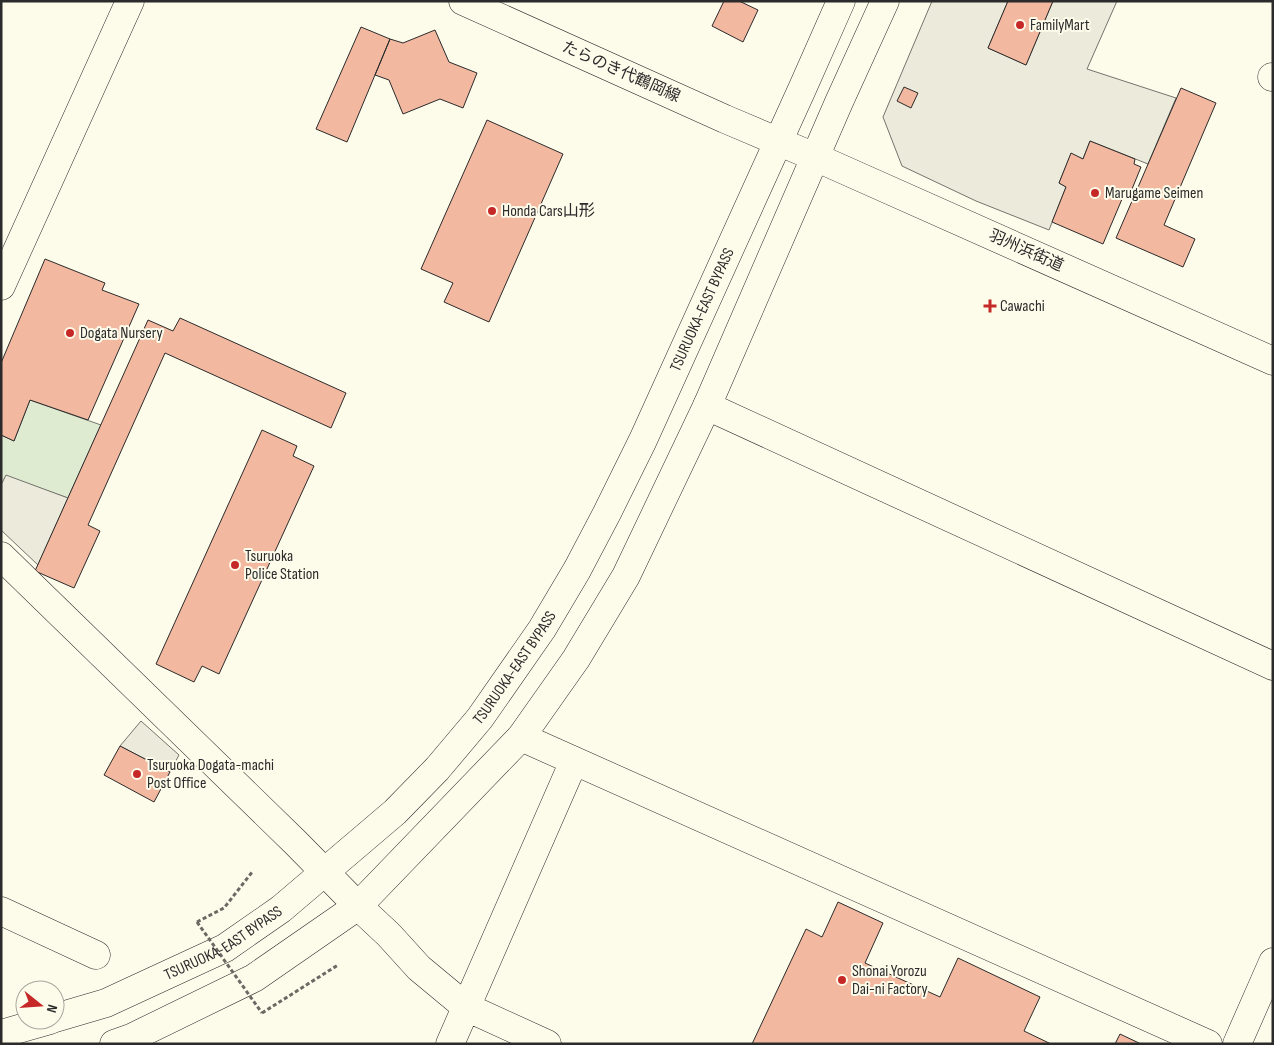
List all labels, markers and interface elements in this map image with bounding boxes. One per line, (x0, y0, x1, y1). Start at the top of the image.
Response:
place label: FamilyMart (1030, 16, 1090, 35)
marker: FamilyMart (1014, 19, 1026, 31)
street label: たらのき代鶴岡線 (559, 37, 683, 107)
place label: Marugame Seimen (1105, 184, 1203, 203)
marker: Marugame Seimen (1089, 187, 1101, 199)
place label: Honda Cars山形 (502, 202, 595, 221)
marker: Honda Cars山形 (486, 205, 498, 217)
street label: 羽州浜街道 (986, 226, 1066, 276)
street label: TSURUOKA-EAST BYPASS (666, 245, 738, 374)
place label: Cawachi (1000, 297, 1045, 316)
marker: Cawachi (984, 300, 996, 312)
place label: Dogata Nursery (80, 324, 163, 343)
marker: Dogata Nursery (64, 327, 76, 339)
place label: Tsuruoka Police Station (245, 547, 319, 584)
marker: Tsuruoka Police Station (229, 559, 241, 571)
street label: TSURUOKA-EAST BYPASS (469, 607, 560, 729)
place label: Tsuruoka Dogata-machi Post Office (147, 756, 274, 793)
marker: Tsuruoka Dogata-machi Post Office (131, 768, 143, 780)
street label: TSURUOKA-EAST BYPASS (161, 902, 286, 984)
place label: Shonai Yorozu Dai-ni Factory (852, 962, 928, 999)
marker: Shonai Yorozu Dai-ni Factory (836, 974, 848, 986)
north arrow (15, 980, 65, 1030)
text: N (43, 1003, 61, 1015)

